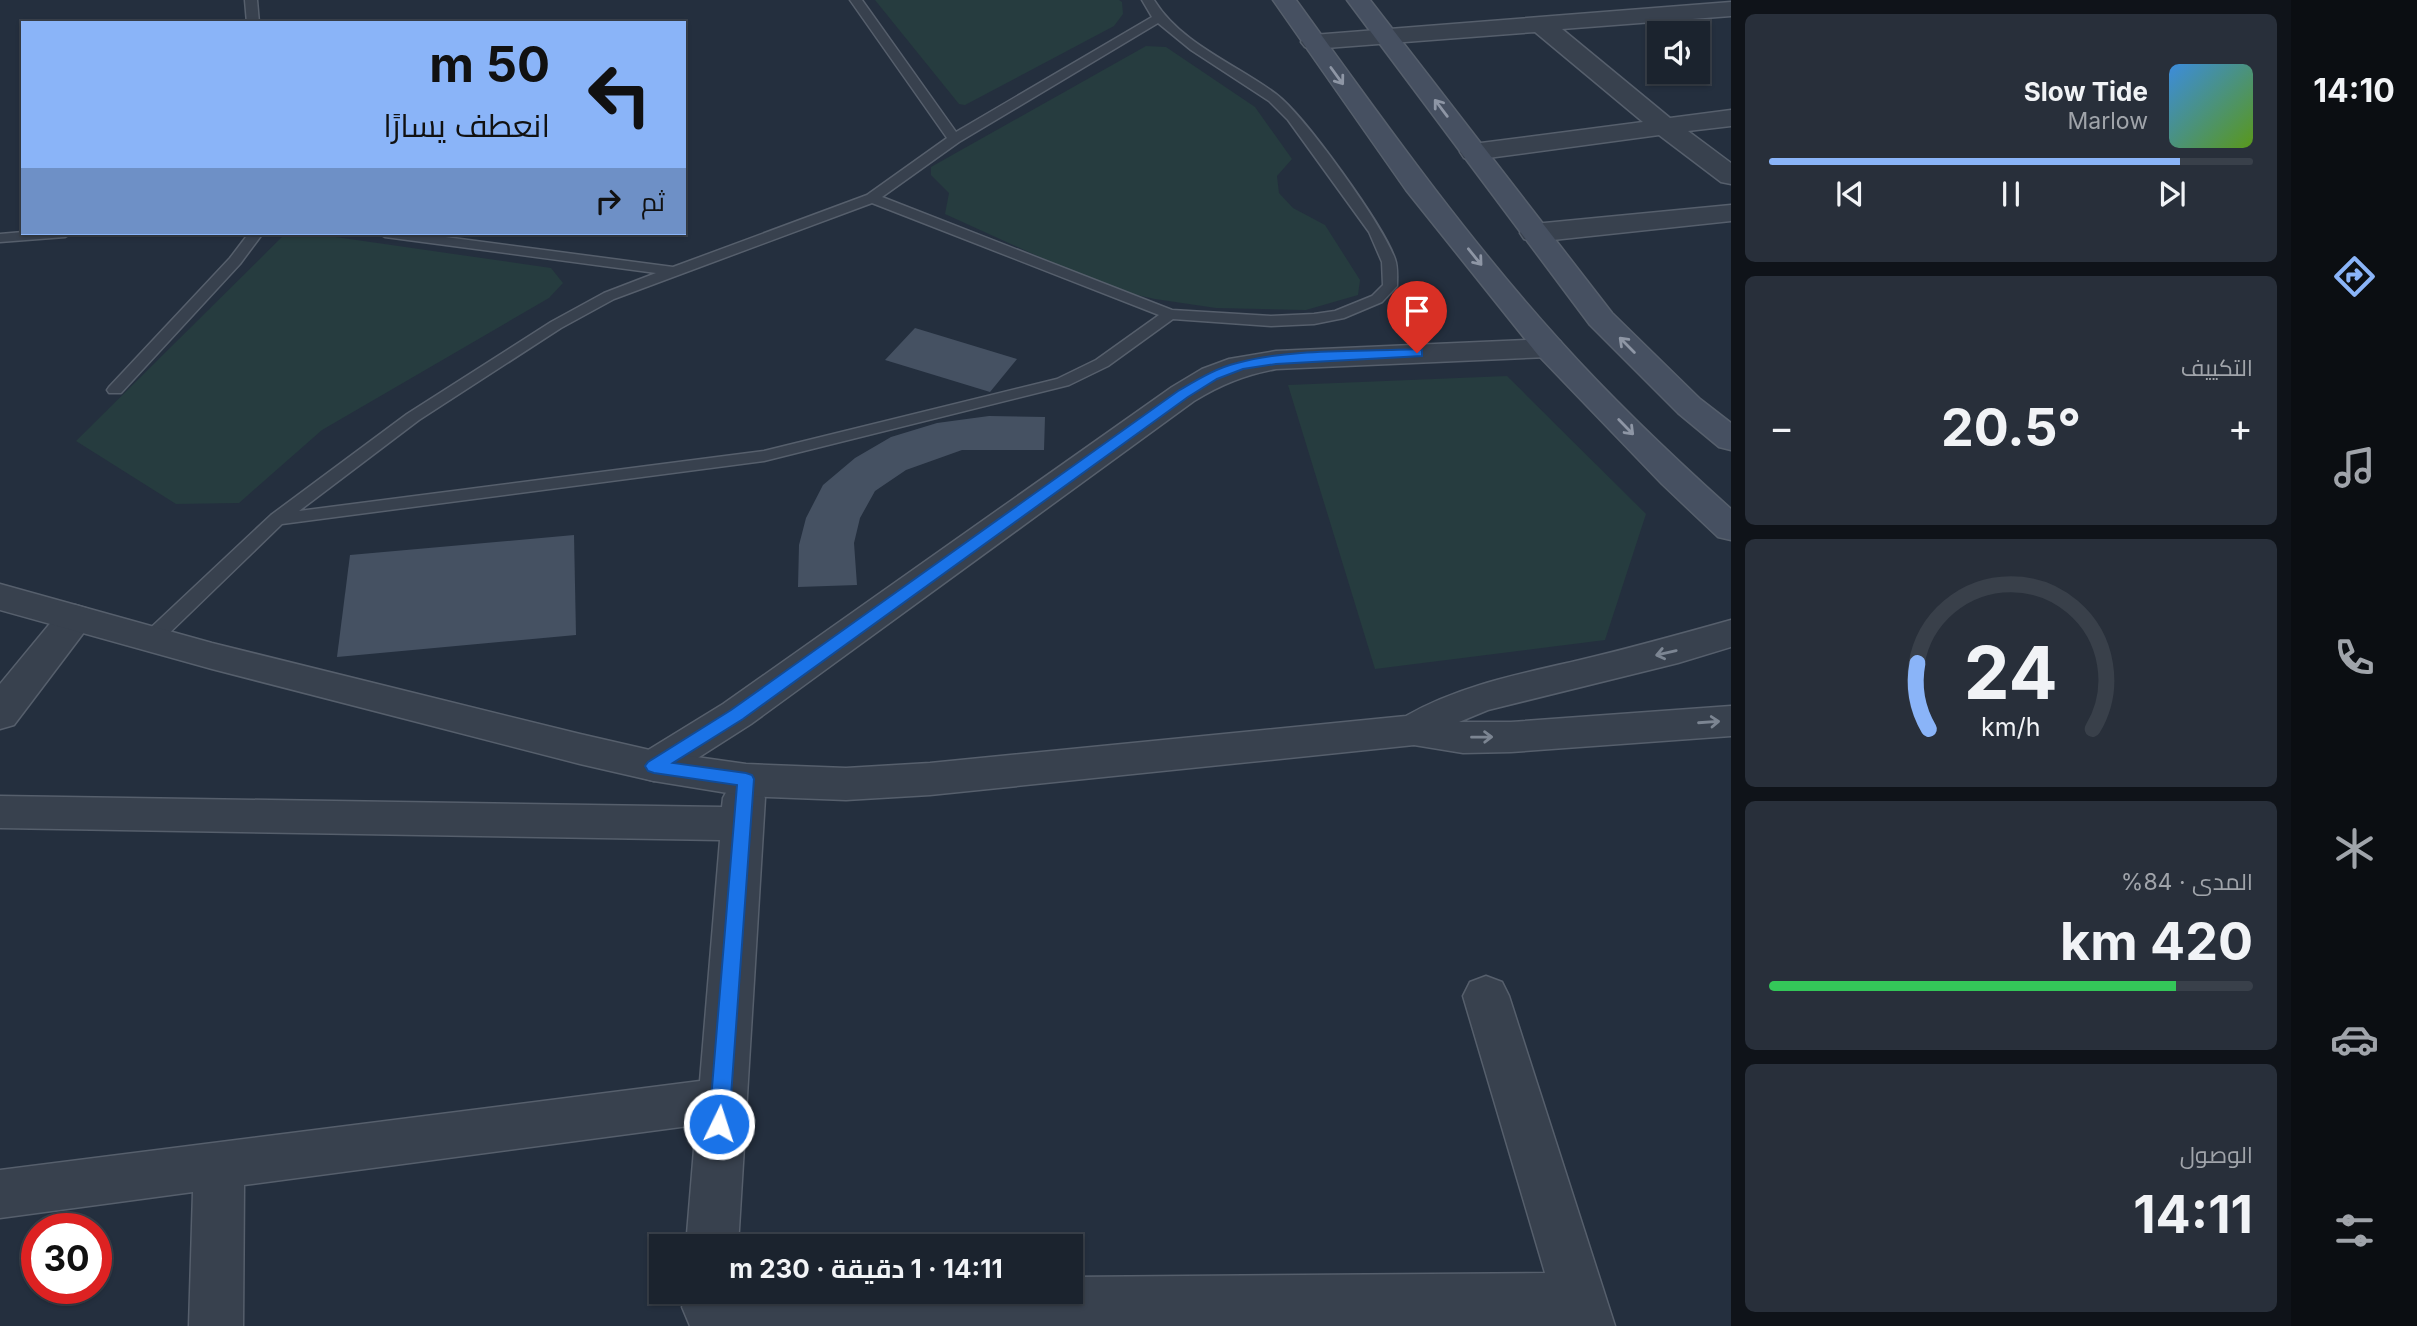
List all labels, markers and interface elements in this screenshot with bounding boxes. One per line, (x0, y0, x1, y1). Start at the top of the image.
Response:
map controls (1647, 21, 1710, 84)
button: sound (1647, 21, 1710, 84)
text: 50 m (429, 35, 550, 94)
icon: left (574, 49, 665, 140)
one-way arrow (1330, 66, 1344, 85)
text: 14:10 (2313, 71, 2395, 110)
text: Slow Tide (2024, 76, 2148, 107)
one-way arrow (1433, 99, 1448, 118)
text: انعطف يسارًا (383, 106, 550, 145)
text: Marlow (2068, 107, 2148, 135)
icon: previous (1831, 175, 1869, 213)
icon: pause (1992, 175, 2030, 213)
icon: next (2153, 175, 2191, 213)
icon: right (589, 182, 627, 220)
text: ثم (641, 186, 665, 217)
one-way arrow (1467, 247, 1482, 266)
icon: directions (2330, 252, 2379, 301)
pin (1387, 281, 1447, 353)
icon: arrive (1398, 292, 1436, 330)
one-way arrow (1618, 336, 1635, 353)
text: التكييف (2181, 354, 2253, 382)
text: 20.5° (1941, 396, 2081, 459)
text: − (1769, 404, 1794, 450)
text: + (2228, 404, 2253, 450)
one-way arrow (1617, 418, 1634, 435)
icon: music (2330, 443, 2379, 492)
text: 24 (1964, 628, 2058, 717)
icon: phone (2330, 633, 2379, 682)
one-way arrow (1655, 647, 1678, 660)
text: km/h (1981, 712, 2041, 742)
one-way arrow (1697, 715, 1720, 728)
one-way arrow (1470, 731, 1493, 744)
icon: climate (2330, 824, 2379, 873)
text: المدى · 84% (2121, 868, 2253, 896)
text: 420 km (2060, 910, 2253, 973)
icon: car (2330, 1015, 2379, 1064)
position arrow (682, 1087, 756, 1161)
text: الوصول (2180, 1141, 2253, 1169)
text: 14:11 (2133, 1183, 2253, 1246)
icon: filters (2330, 1206, 2379, 1255)
speed limit sign: 30 (21, 1213, 112, 1304)
text: 14:11 · 1 دقيقة · 230 m (729, 1253, 1003, 1284)

